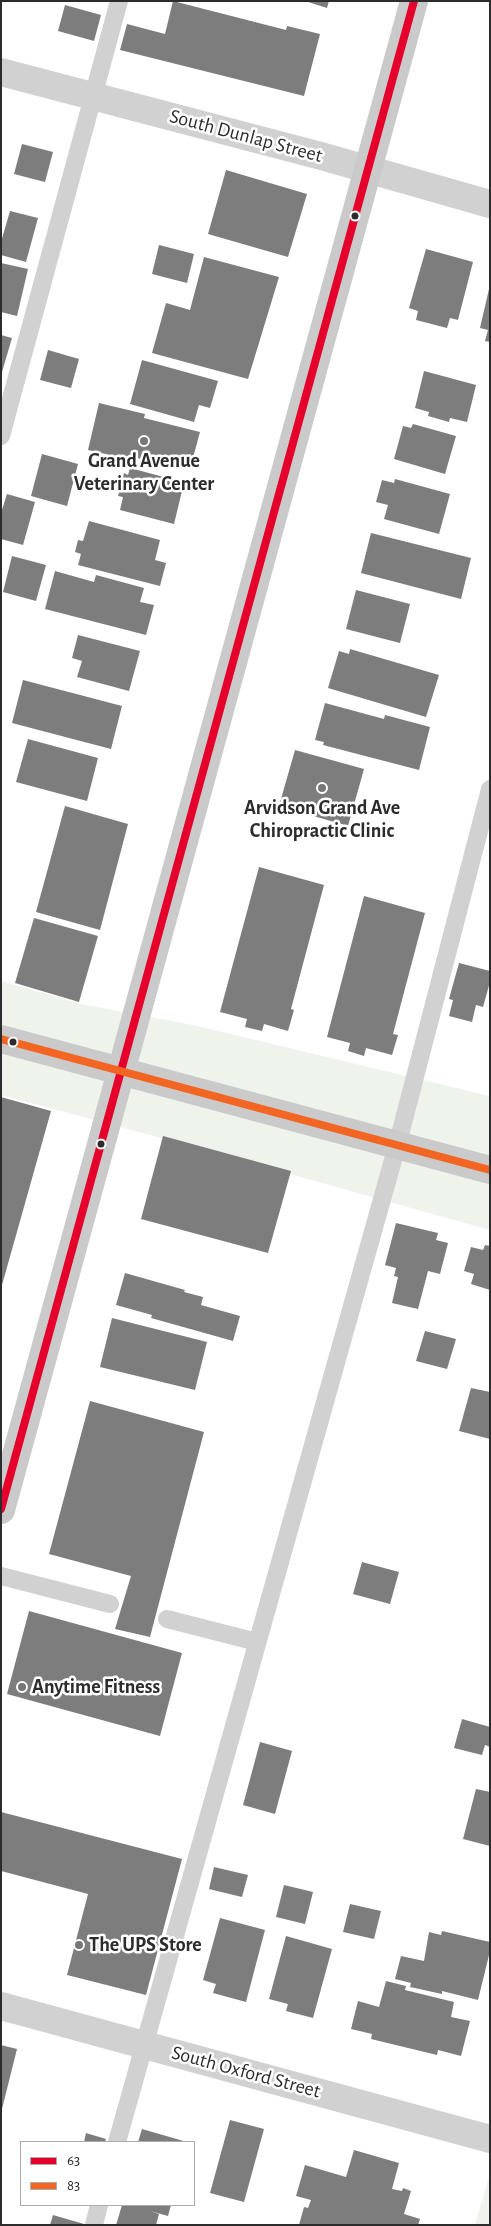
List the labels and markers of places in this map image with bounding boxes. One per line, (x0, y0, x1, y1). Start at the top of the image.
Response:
unlabelled marker (350, 211, 360, 221)
marker: Grand Avenue Veterinary Center (138, 435, 150, 447)
place label: Grand Avenue Veterinary Center (74, 449, 214, 496)
marker: Arvidson Grand Ave Chiropractic Clinic (316, 782, 328, 794)
place label: Arvidson Grand Ave Chiropractic Clinic (244, 796, 400, 843)
unlabelled marker (8, 1037, 18, 1047)
unlabelled marker (96, 1139, 106, 1149)
place label: Anytime Fitness (32, 1675, 160, 1699)
marker: Anytime Fitness (16, 1681, 28, 1693)
place label: The UPS Store (89, 1933, 202, 1957)
marker: The UPS Store (73, 1939, 85, 1951)

